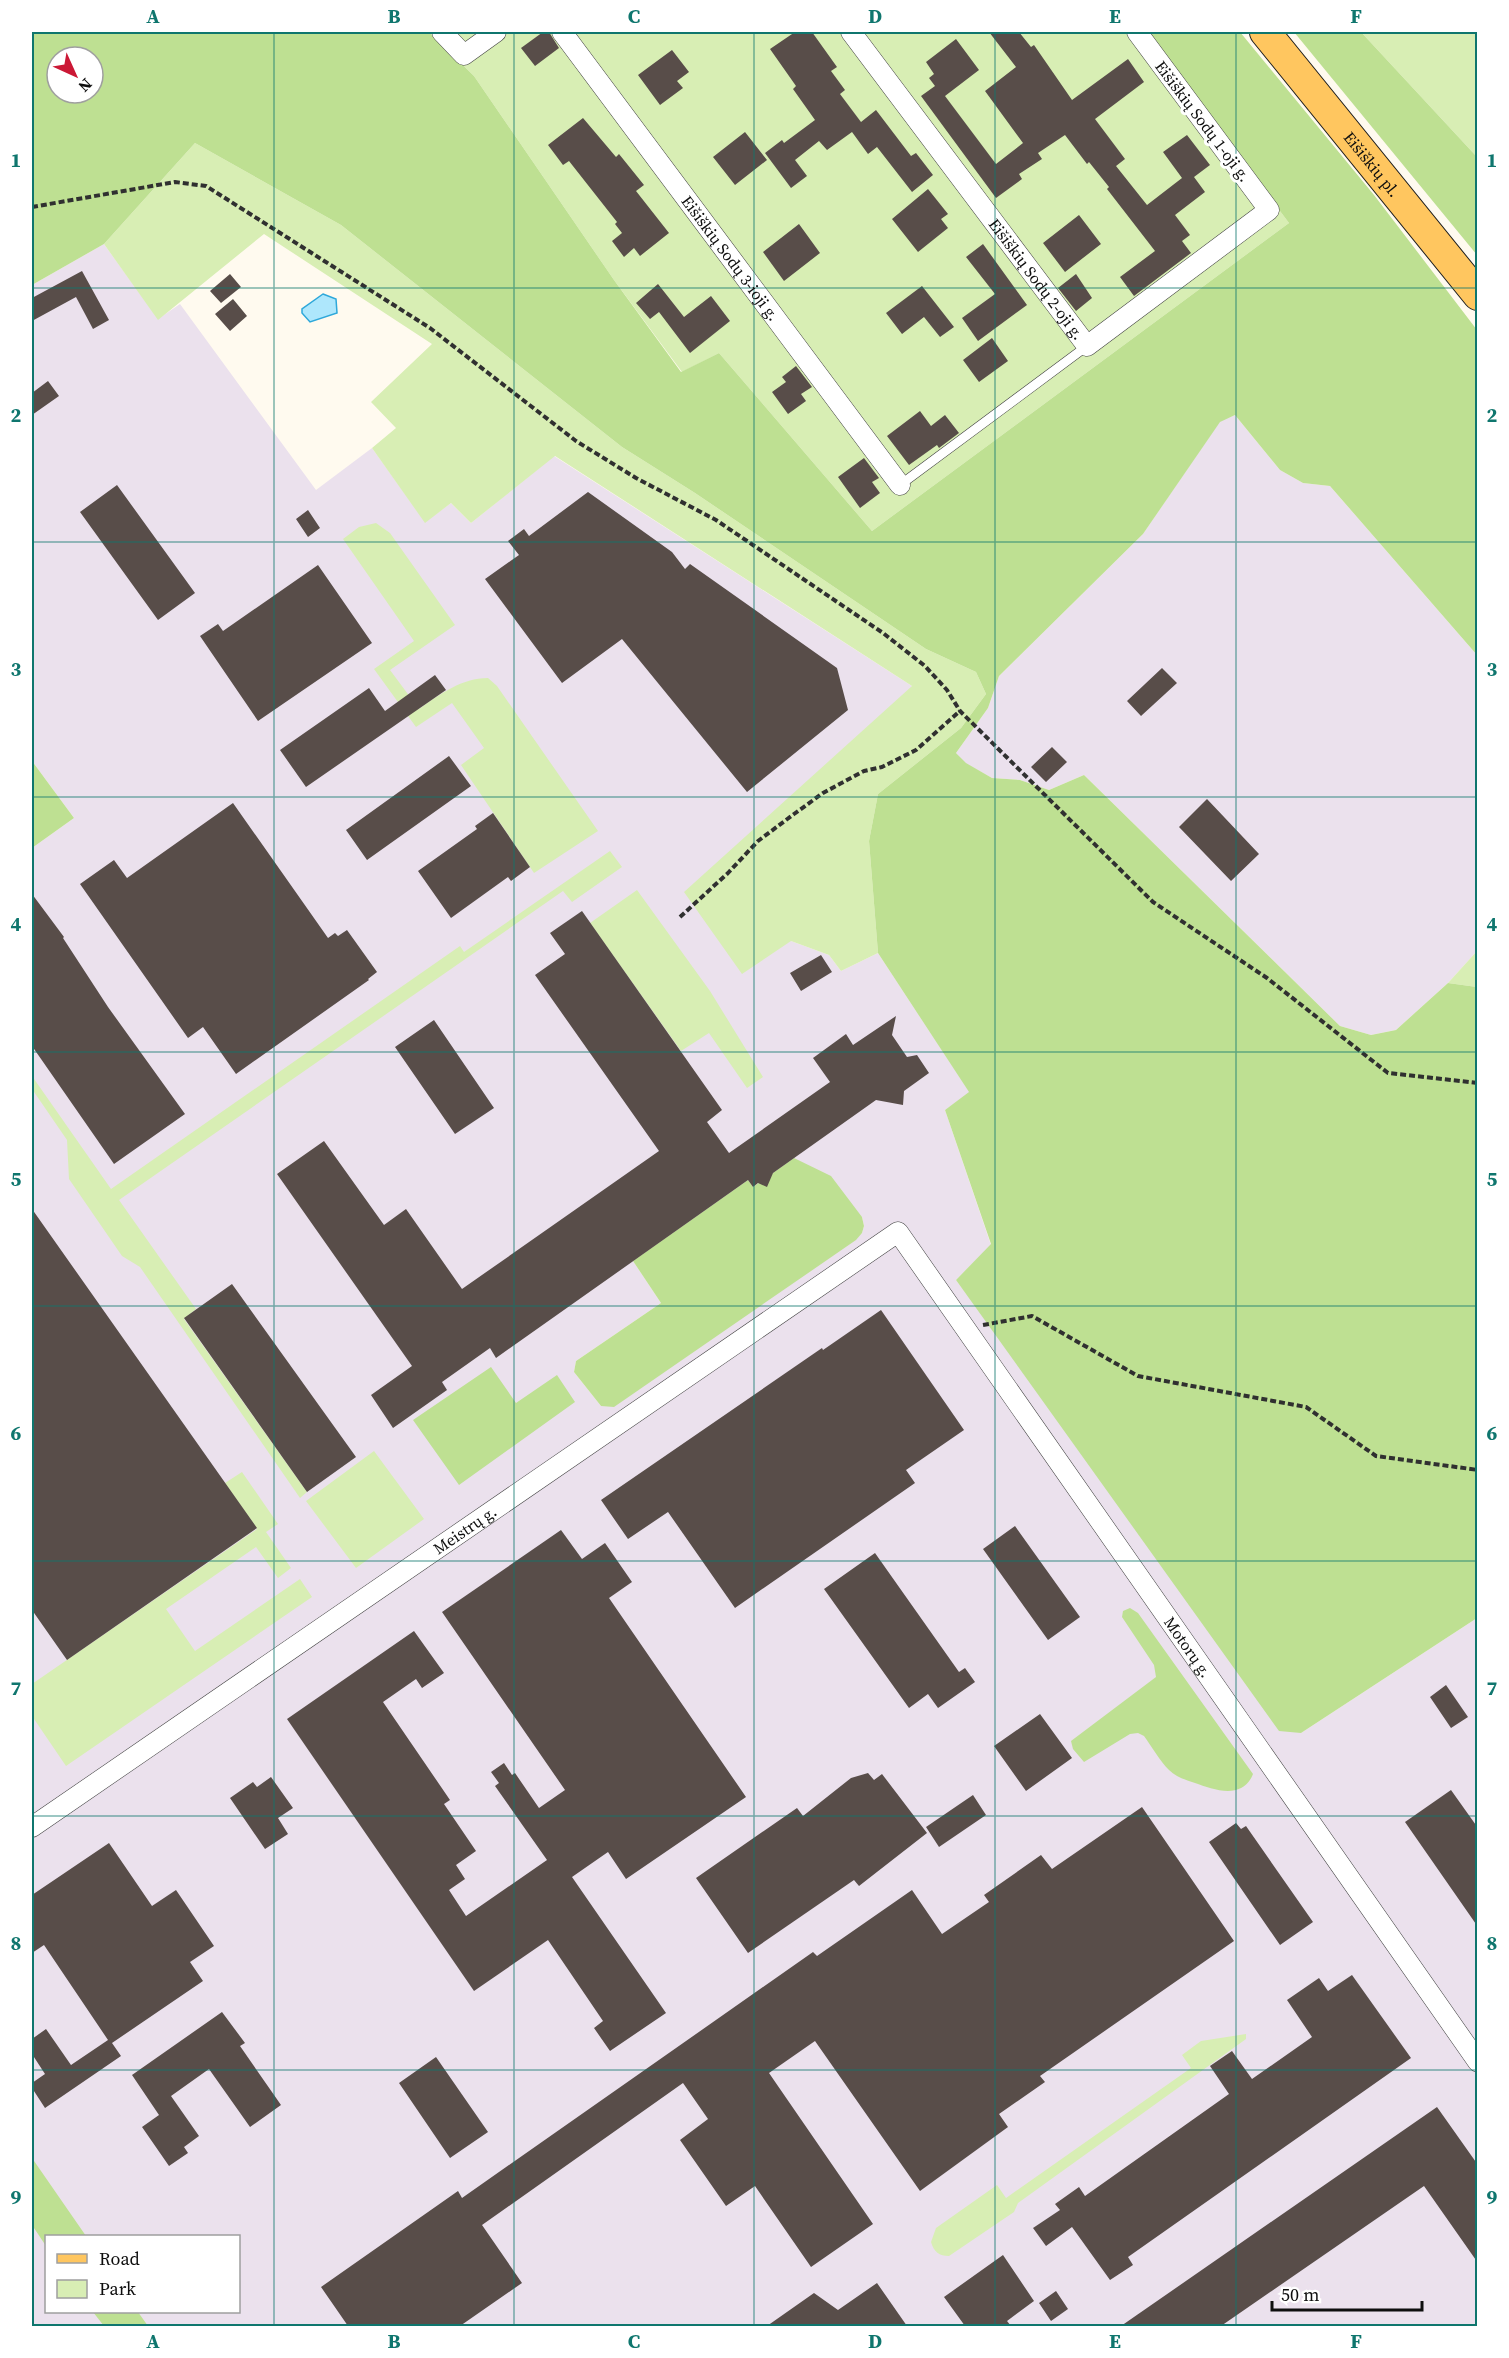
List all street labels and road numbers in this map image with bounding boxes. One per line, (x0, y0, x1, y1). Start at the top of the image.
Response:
street label: Eišiškių Sodų 1-oji g. (1150, 56, 1256, 186)
street label: Eišiškių pl. (1339, 127, 1405, 201)
street label: Eišiškių Sodų 3-ioji g. (677, 191, 785, 325)
street label: Eišiškių Sodų 2-oji g. (984, 214, 1089, 344)
street label: Meistrų g. (429, 1500, 501, 1559)
street label: Motorų g. (1159, 1612, 1217, 1682)

